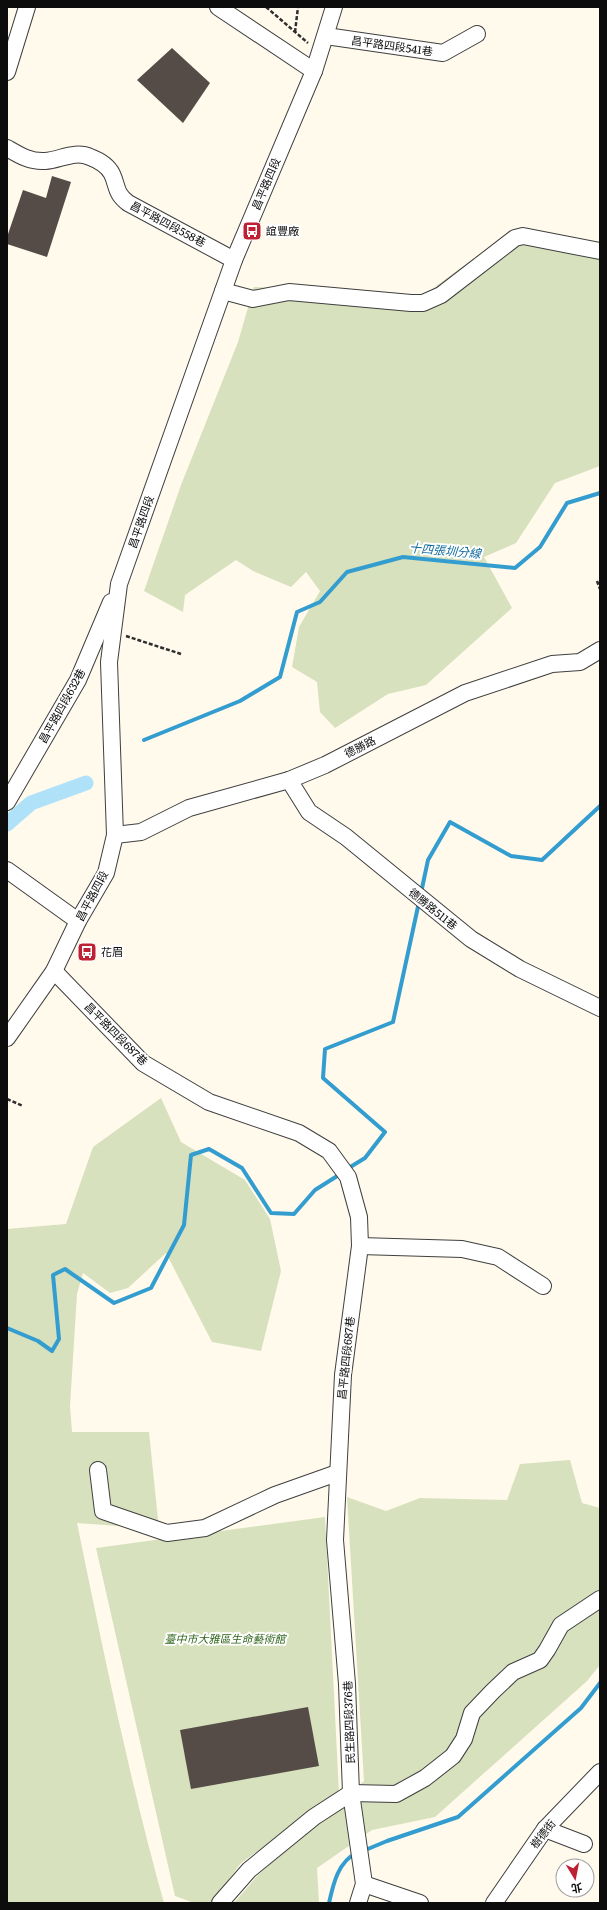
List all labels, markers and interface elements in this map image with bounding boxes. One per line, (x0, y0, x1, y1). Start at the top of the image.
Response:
street label: 昌平路四段541巷 (350, 31, 434, 59)
street label: 昌平路四段 (247, 155, 283, 212)
street label: 昌平路四段558巷 (128, 197, 209, 250)
bus stop icon: 誼豐廠 (241, 220, 263, 242)
place label: 誼豐廠 (266, 222, 299, 238)
street label: 昌平路四段 (124, 493, 157, 550)
water label: 十四張圳分線 (408, 538, 484, 562)
street label: 昌平路四段632巷 (34, 665, 88, 746)
street label: 德勝路 (341, 731, 378, 761)
street label: 昌平路四段 (71, 867, 111, 924)
street label: 德勝路511巷 (406, 884, 461, 933)
bus stop icon: 花眉 (76, 941, 98, 963)
place label: 花眉 (101, 943, 123, 959)
street label: 昌平路四段687巷 (82, 998, 152, 1068)
street label: 昌平路四段687巷 (333, 1316, 357, 1400)
park label: 臺中市大雅區生命藝術館 (165, 1630, 287, 1646)
street label: 民生路四段376巷 (339, 1680, 357, 1764)
street label: 樹德街 (526, 1815, 559, 1851)
north arrow (555, 1858, 595, 1898)
text: 北 (570, 1880, 584, 1898)

